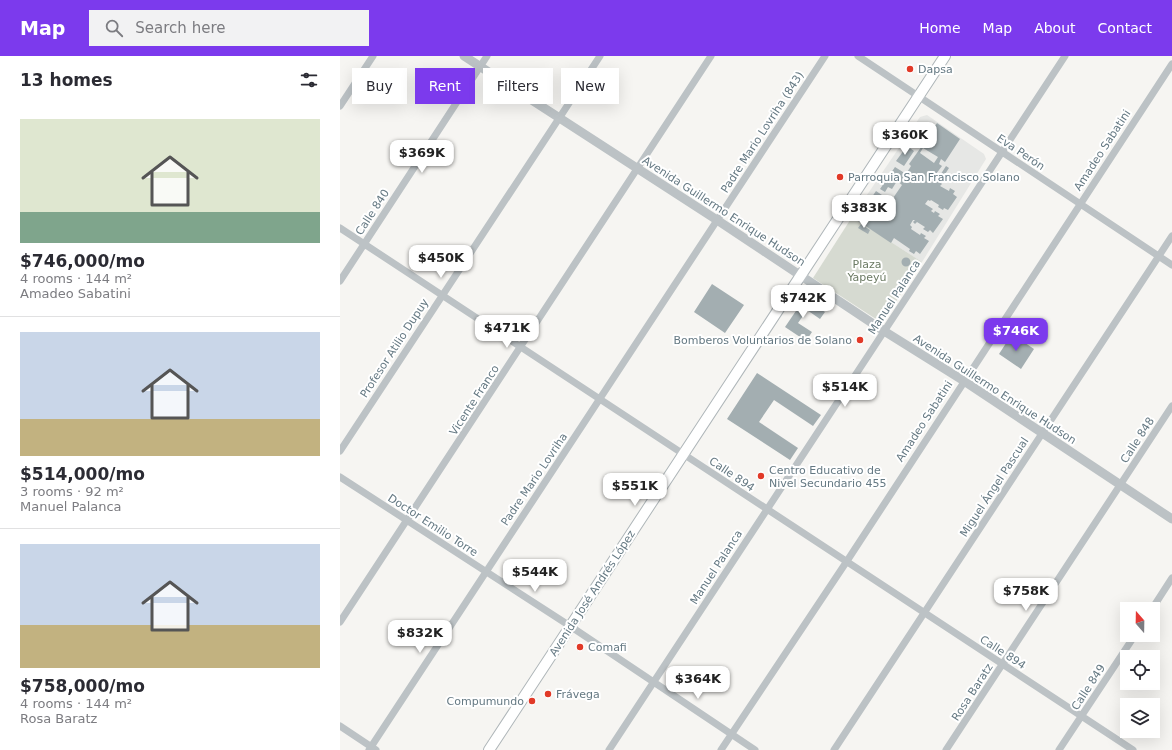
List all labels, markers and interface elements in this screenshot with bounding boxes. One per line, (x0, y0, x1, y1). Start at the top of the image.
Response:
search box (89, 10, 369, 46)
text: Map (20, 17, 65, 39)
icon: search (103, 17, 125, 39)
text: Search here (135, 19, 225, 37)
text: Home (919, 20, 961, 36)
text: Map (983, 20, 1012, 36)
text: About (1034, 20, 1076, 36)
text: Contact (1098, 20, 1152, 36)
place label: Dapsa (918, 63, 953, 76)
marker: Dapsa (905, 64, 915, 74)
chip: Buy (352, 68, 407, 104)
chip: Rent (415, 68, 475, 104)
chip: Filters (483, 68, 553, 104)
chip: New (561, 68, 619, 104)
icon: filters (298, 69, 320, 91)
street label: Padre Mario Lovriha (843) (718, 69, 807, 195)
text: 13 homes (20, 70, 113, 90)
street label: Amadeo Sabatini (1071, 107, 1133, 193)
pin: $360K (877, 122, 933, 156)
text: $360K (882, 127, 928, 142)
street label: Eva Perón (994, 132, 1047, 173)
pin: $369K (394, 140, 450, 174)
icon: home (134, 145, 206, 217)
text: $369K (399, 145, 445, 160)
street label: Avenida Guillermo Enrique Hudson (640, 154, 808, 269)
place label: Parroquia San Francisco Solano (848, 171, 1020, 184)
marker: Parroquia San Francisco Solano (835, 172, 845, 182)
street label: Calle 840 (353, 187, 392, 238)
pin: $383K (836, 195, 892, 229)
text: $383K (841, 200, 887, 215)
pin: $450K (413, 245, 469, 279)
text: $450K (418, 250, 464, 265)
text: $746,000/mo (20, 251, 145, 271)
park label: Plaza Yapeyú (846, 258, 887, 284)
street label: Manuel Palanca (866, 258, 923, 337)
text: 4 rooms · 144 m² (20, 271, 132, 286)
pin: $742K (775, 285, 831, 319)
text: Amadeo Sabatini (20, 286, 131, 301)
text: $742K (780, 290, 826, 305)
street label: Profesor Atilio Dupuy (358, 296, 432, 400)
pin: $471K (479, 315, 535, 349)
pin: $746K (988, 318, 1044, 352)
text: $471K (484, 320, 530, 335)
text: $746K (993, 323, 1039, 338)
street label: Avenida Guillermo Enrique Hudson (911, 332, 1079, 447)
place label: Bomberos Voluntarios de Solano (674, 334, 852, 347)
marker: Bomberos Voluntarios de Solano (855, 335, 865, 345)
icon: home (134, 358, 206, 430)
street label: Vicente Franco (447, 362, 502, 438)
pin: $514K (817, 374, 873, 408)
street label: Amadeo Sabatini (893, 378, 955, 464)
text: $514K (822, 379, 868, 394)
street label: Calle 848 (1118, 415, 1157, 466)
street label: Padre Mario Lovriha (499, 430, 570, 528)
street label: Miguel Ángel Pascual (957, 435, 1031, 539)
street label: Calle 894 (707, 455, 757, 494)
text: $514,000/mo (20, 464, 145, 484)
place label: Centro Educativo de Nivel Secundario 455 (769, 464, 886, 490)
marker: Centro Educativo de Nivel Secundario 455 (756, 471, 766, 481)
pin: $551K (607, 473, 663, 507)
text: $551K (612, 478, 658, 493)
text: 3 rooms · 92 m² (20, 484, 124, 499)
street label: Doctor Emilio Torre (385, 492, 480, 559)
text: Manuel Palanca (20, 499, 122, 514)
street label: Avenida José Andrés López (547, 528, 638, 659)
street label: Manuel Palanca (688, 528, 745, 607)
pin: $544K (507, 559, 563, 593)
text: $544K (512, 564, 558, 579)
icon: home (134, 570, 206, 642)
pin: $758K (998, 578, 1054, 612)
text: $758K (1003, 583, 1049, 598)
north arrow (1120, 602, 1160, 642)
map controls (1120, 602, 1160, 738)
pin: $832K (392, 620, 448, 654)
text: $832K (397, 625, 443, 640)
street label: Calle 894 (977, 633, 1028, 672)
place label: Comafi (588, 641, 627, 654)
marker: Comafi (575, 642, 585, 652)
button: locate (1120, 650, 1160, 690)
street label: Rosa Baratz (949, 661, 996, 723)
street label: Calle 849 (1069, 662, 1108, 713)
pin: $364K (670, 666, 726, 700)
text: $364K (675, 671, 721, 686)
text: $758,000/mo (20, 676, 145, 696)
place label: Frávega (556, 688, 600, 701)
marker: Frávega (543, 689, 553, 699)
place label: Compumundo (447, 695, 524, 708)
text: 4 rooms · 144 m² (20, 696, 132, 711)
marker: Compumundo (527, 696, 537, 706)
button: layers (1120, 698, 1160, 738)
text: Rosa Baratz (20, 711, 97, 726)

